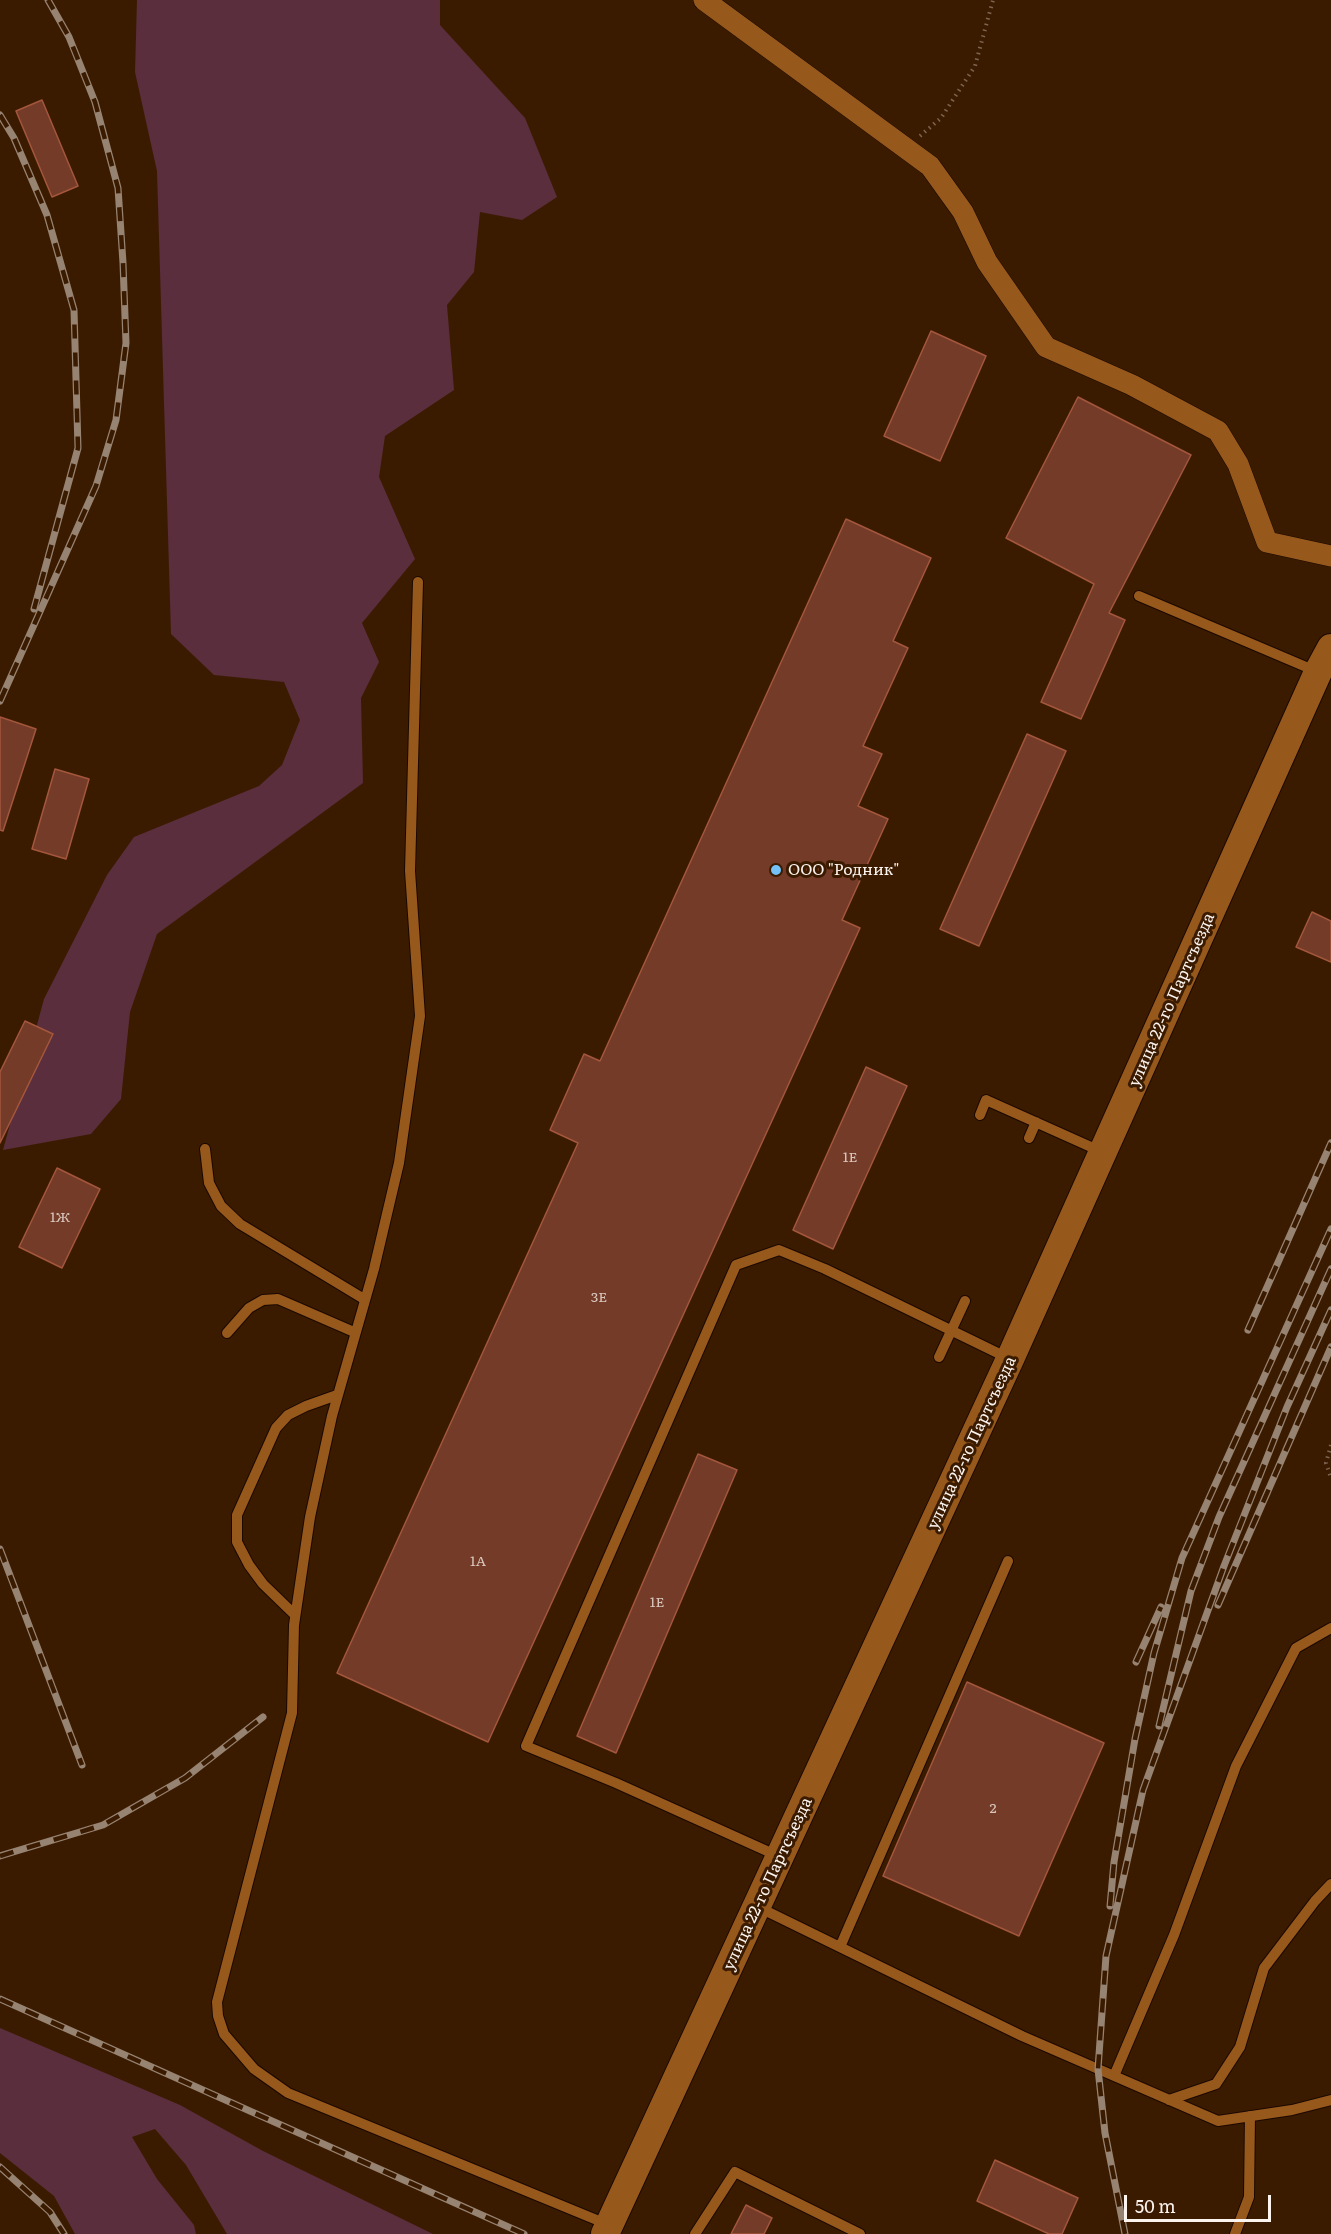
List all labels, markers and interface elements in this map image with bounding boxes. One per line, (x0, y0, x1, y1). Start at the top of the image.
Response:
place label: ООО "Родник" (788, 860, 899, 880)
marker: ООО "Родник" (769, 863, 783, 877)
street label: улица 22-го Партсъезда (1125, 910, 1219, 1090)
house number: 1Е (843, 1150, 857, 1166)
house number: 1Ж (50, 1210, 70, 1226)
house number: 3Е (591, 1290, 607, 1306)
street label: улица 22-го Партсъезда (923, 1354, 1021, 1532)
house number: 1А (470, 1554, 486, 1570)
house number: 1Е (650, 1595, 664, 1611)
street label: улица 22-го Партсъезда (719, 1795, 817, 1973)
house number: 2 (989, 1801, 997, 1817)
scale bar (1127, 2183, 1274, 2221)
text: 50 m (1135, 2192, 1176, 2219)

